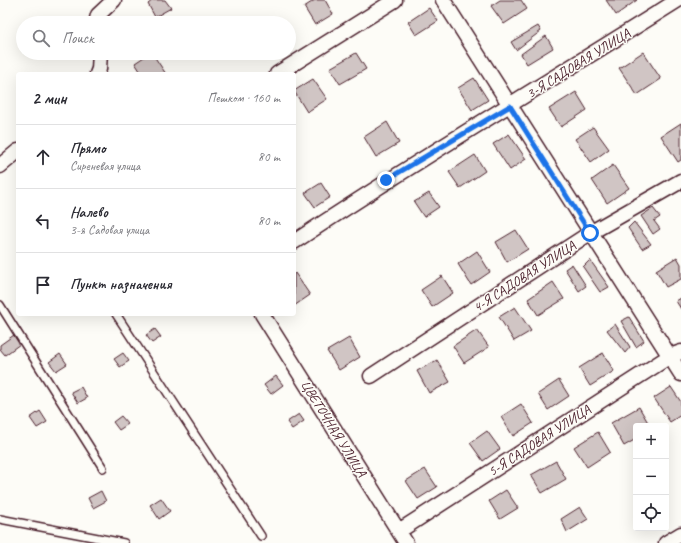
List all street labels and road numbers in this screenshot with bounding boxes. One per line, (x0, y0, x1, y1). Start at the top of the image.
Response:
street label: 3-Я САДОВАЯ УЛИЦА (523, 24, 634, 102)
street label: 4-Я САДОВАЯ УЛИЦА (470, 236, 579, 316)
street label: ЦВЕТОЧНАЯ УЛИЦА (297, 377, 371, 481)
street label: 5-Я САДОВАЯ УЛИЦА (485, 400, 594, 480)

